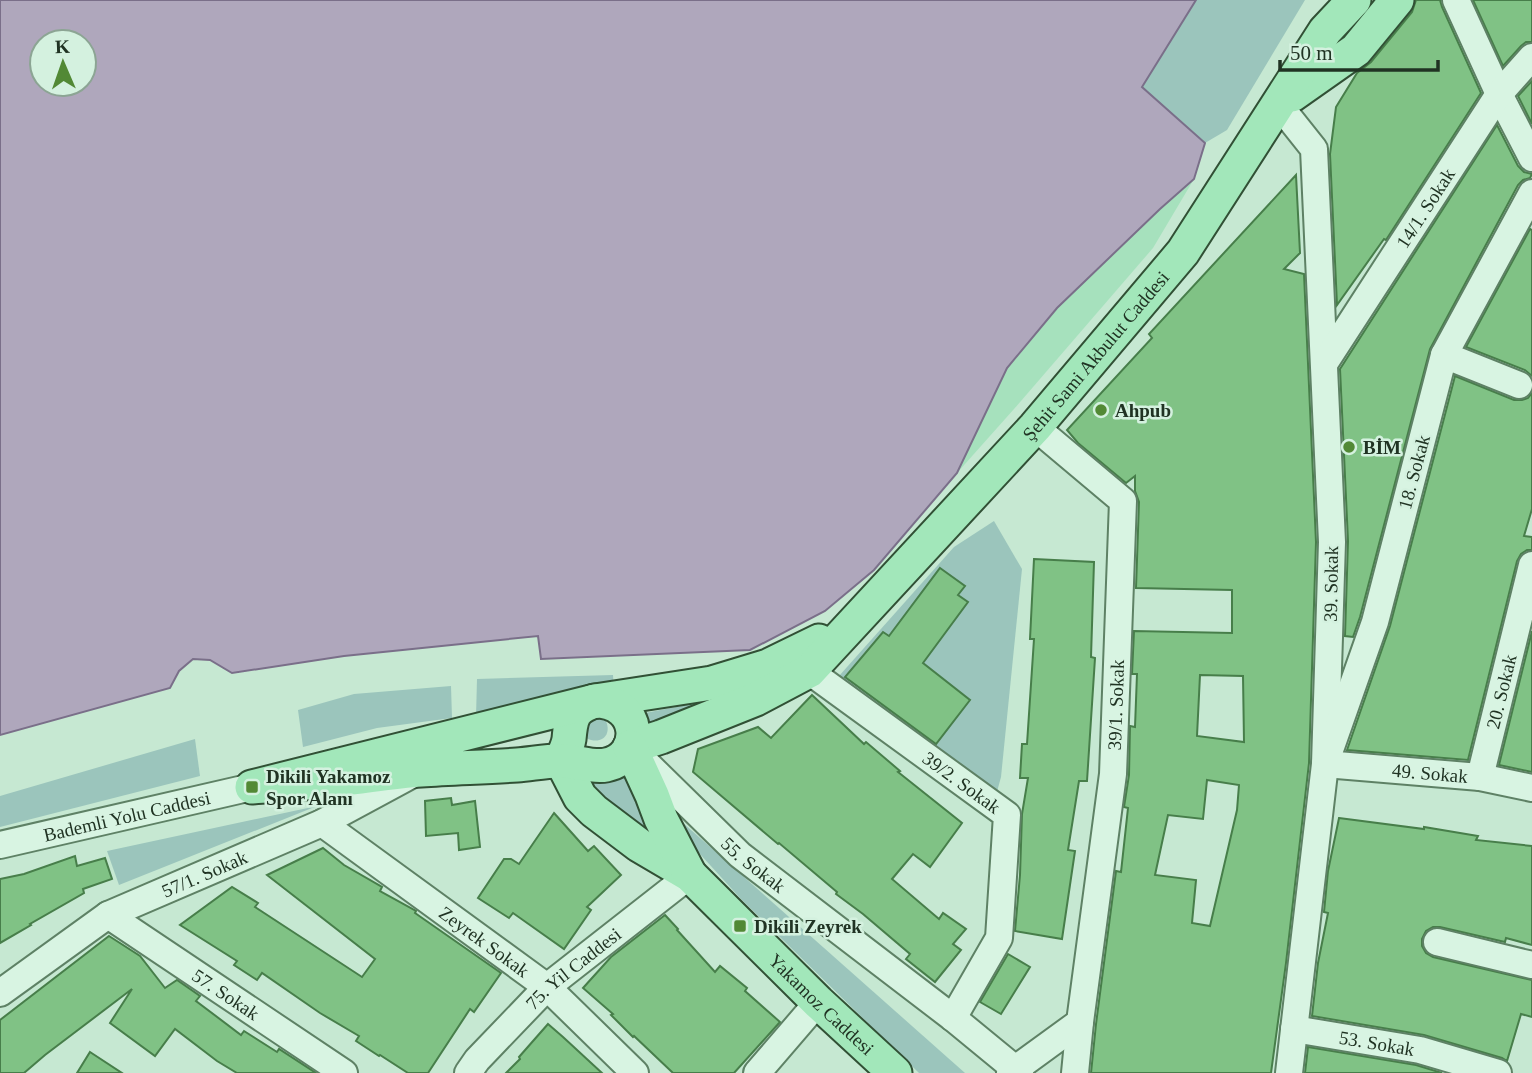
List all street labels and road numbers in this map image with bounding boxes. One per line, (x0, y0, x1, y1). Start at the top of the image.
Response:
street label: 14/1. Sokak (1392, 164, 1459, 252)
street label: Şehit Sami Akbulut Caddesi (1018, 267, 1173, 444)
street label: 18. Sokak (1394, 432, 1434, 511)
street label: 39. Sokak (1320, 545, 1342, 622)
street label: 20. Sokak (1482, 652, 1520, 731)
street label: 39/1. Sokak (1103, 659, 1128, 751)
street label: 39/2. Sokak (919, 747, 1005, 818)
street label: 49. Sokak (1391, 759, 1469, 786)
street label: Bademli Yolu Caddesi (41, 786, 212, 845)
street label: 55. Sokak (717, 832, 790, 897)
street label: 57/1. Sokak (158, 846, 251, 901)
street label: Zeyrek Sokak (435, 902, 534, 981)
street label: 75. Yil Caddesi (521, 923, 625, 1013)
street label: Yakamoz Caddesi (765, 949, 878, 1059)
street label: 57. Sokak (189, 964, 264, 1024)
street label: 53. Sokak (1338, 1026, 1417, 1059)

